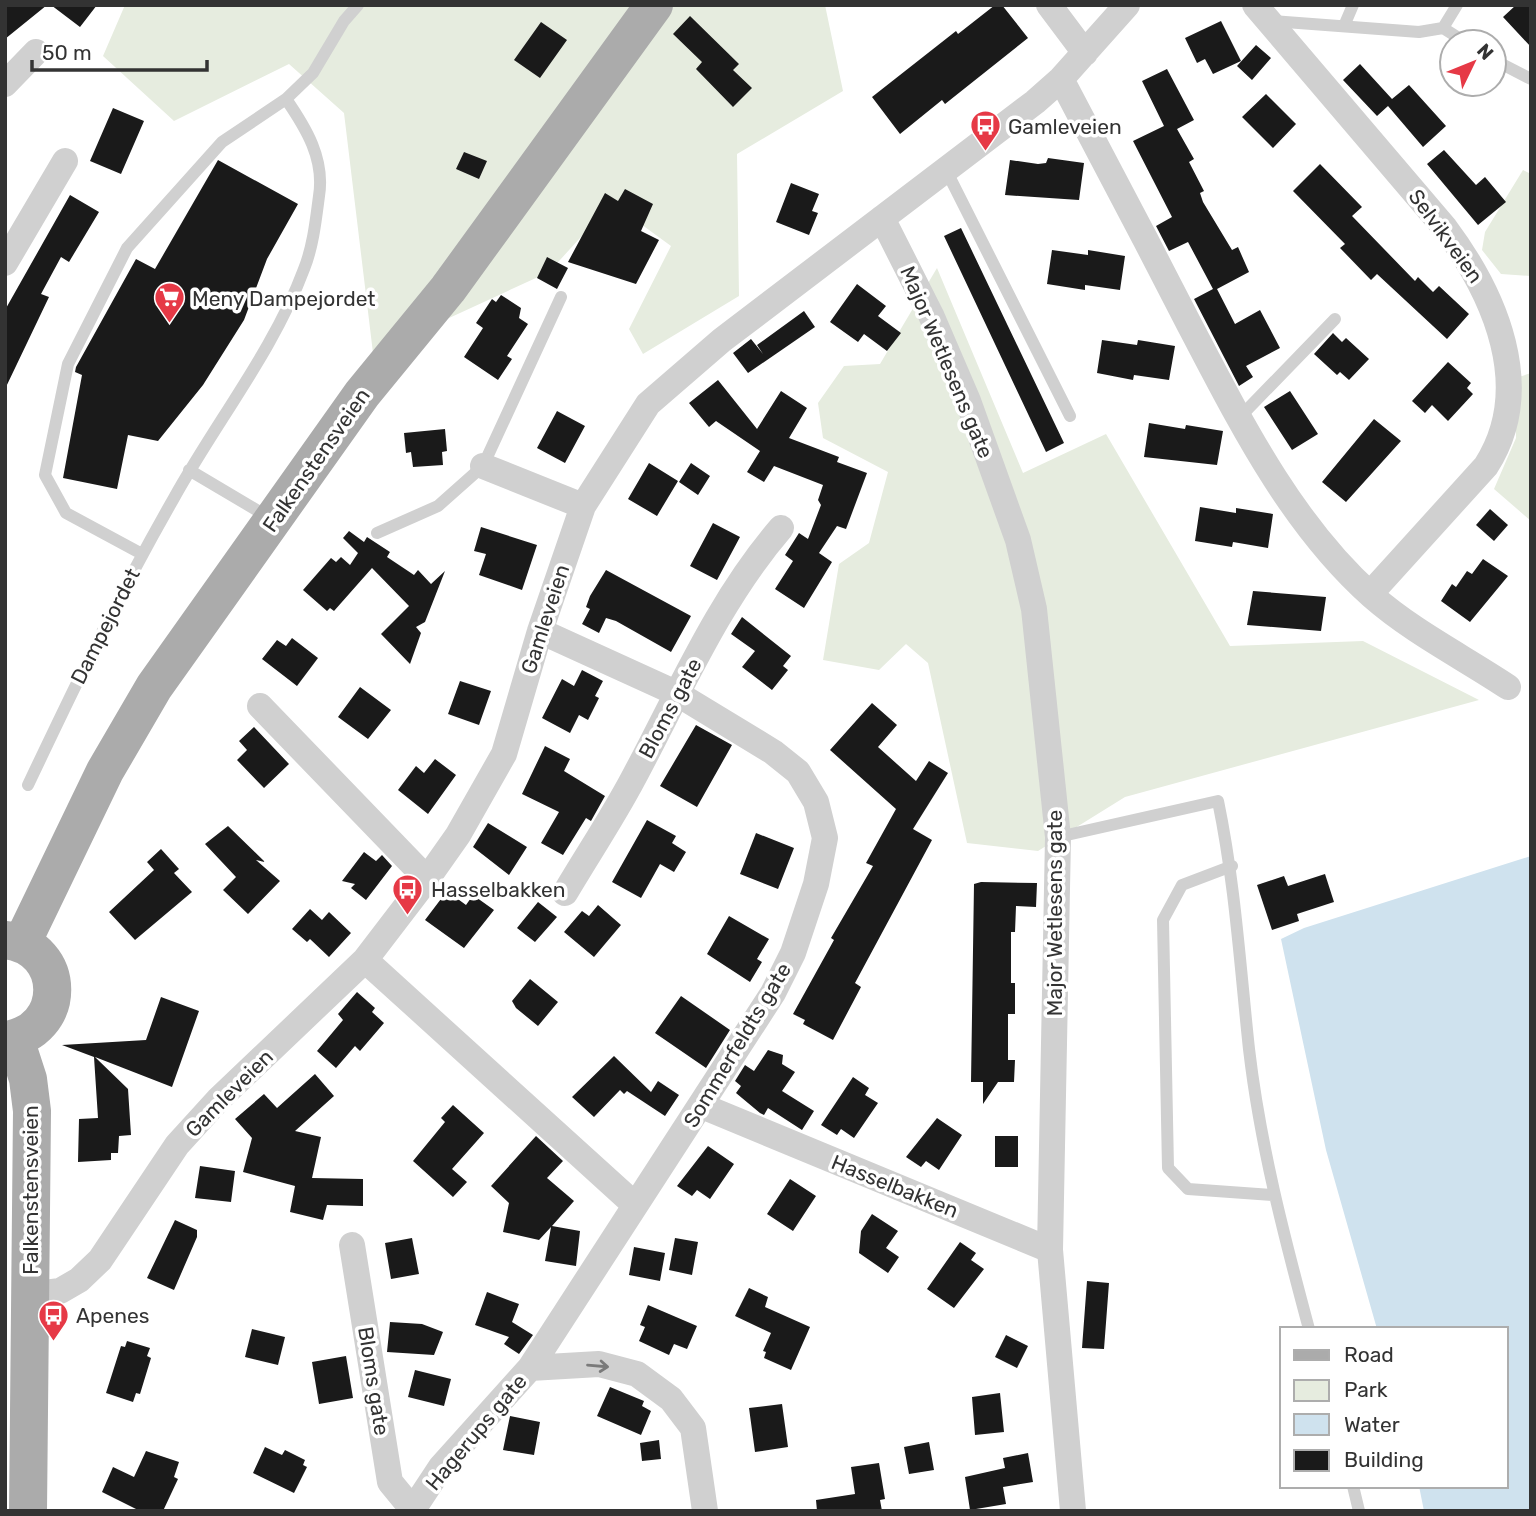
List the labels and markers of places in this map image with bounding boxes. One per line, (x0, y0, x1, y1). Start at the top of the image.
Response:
bus stop icon: Gamleveien (968, 109, 1002, 153)
place label: Gamleveien (1008, 114, 1122, 139)
supermarket icon: Meny Dampejordet (152, 281, 186, 325)
place label: Meny Dampejordet (192, 286, 376, 311)
bus stop icon: Hasselbakken (391, 872, 425, 916)
place label: Hasselbakken (431, 877, 566, 902)
bus stop icon: Apenes (36, 1298, 70, 1342)
place label: Apenes (76, 1303, 150, 1328)

